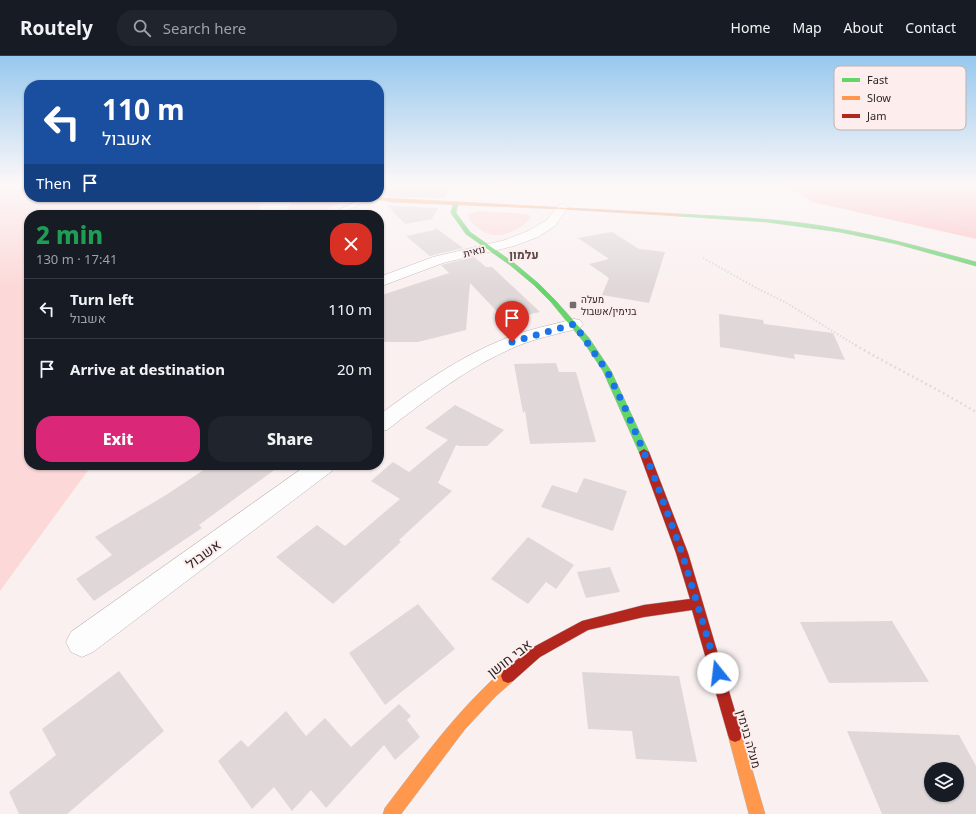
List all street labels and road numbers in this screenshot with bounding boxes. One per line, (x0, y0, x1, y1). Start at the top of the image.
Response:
street label: נואית (462, 242, 486, 260)
street label: אשבול (182, 535, 224, 573)
street label: אבי חושן (483, 635, 535, 681)
street label: מעלה בנימין (733, 708, 765, 770)

